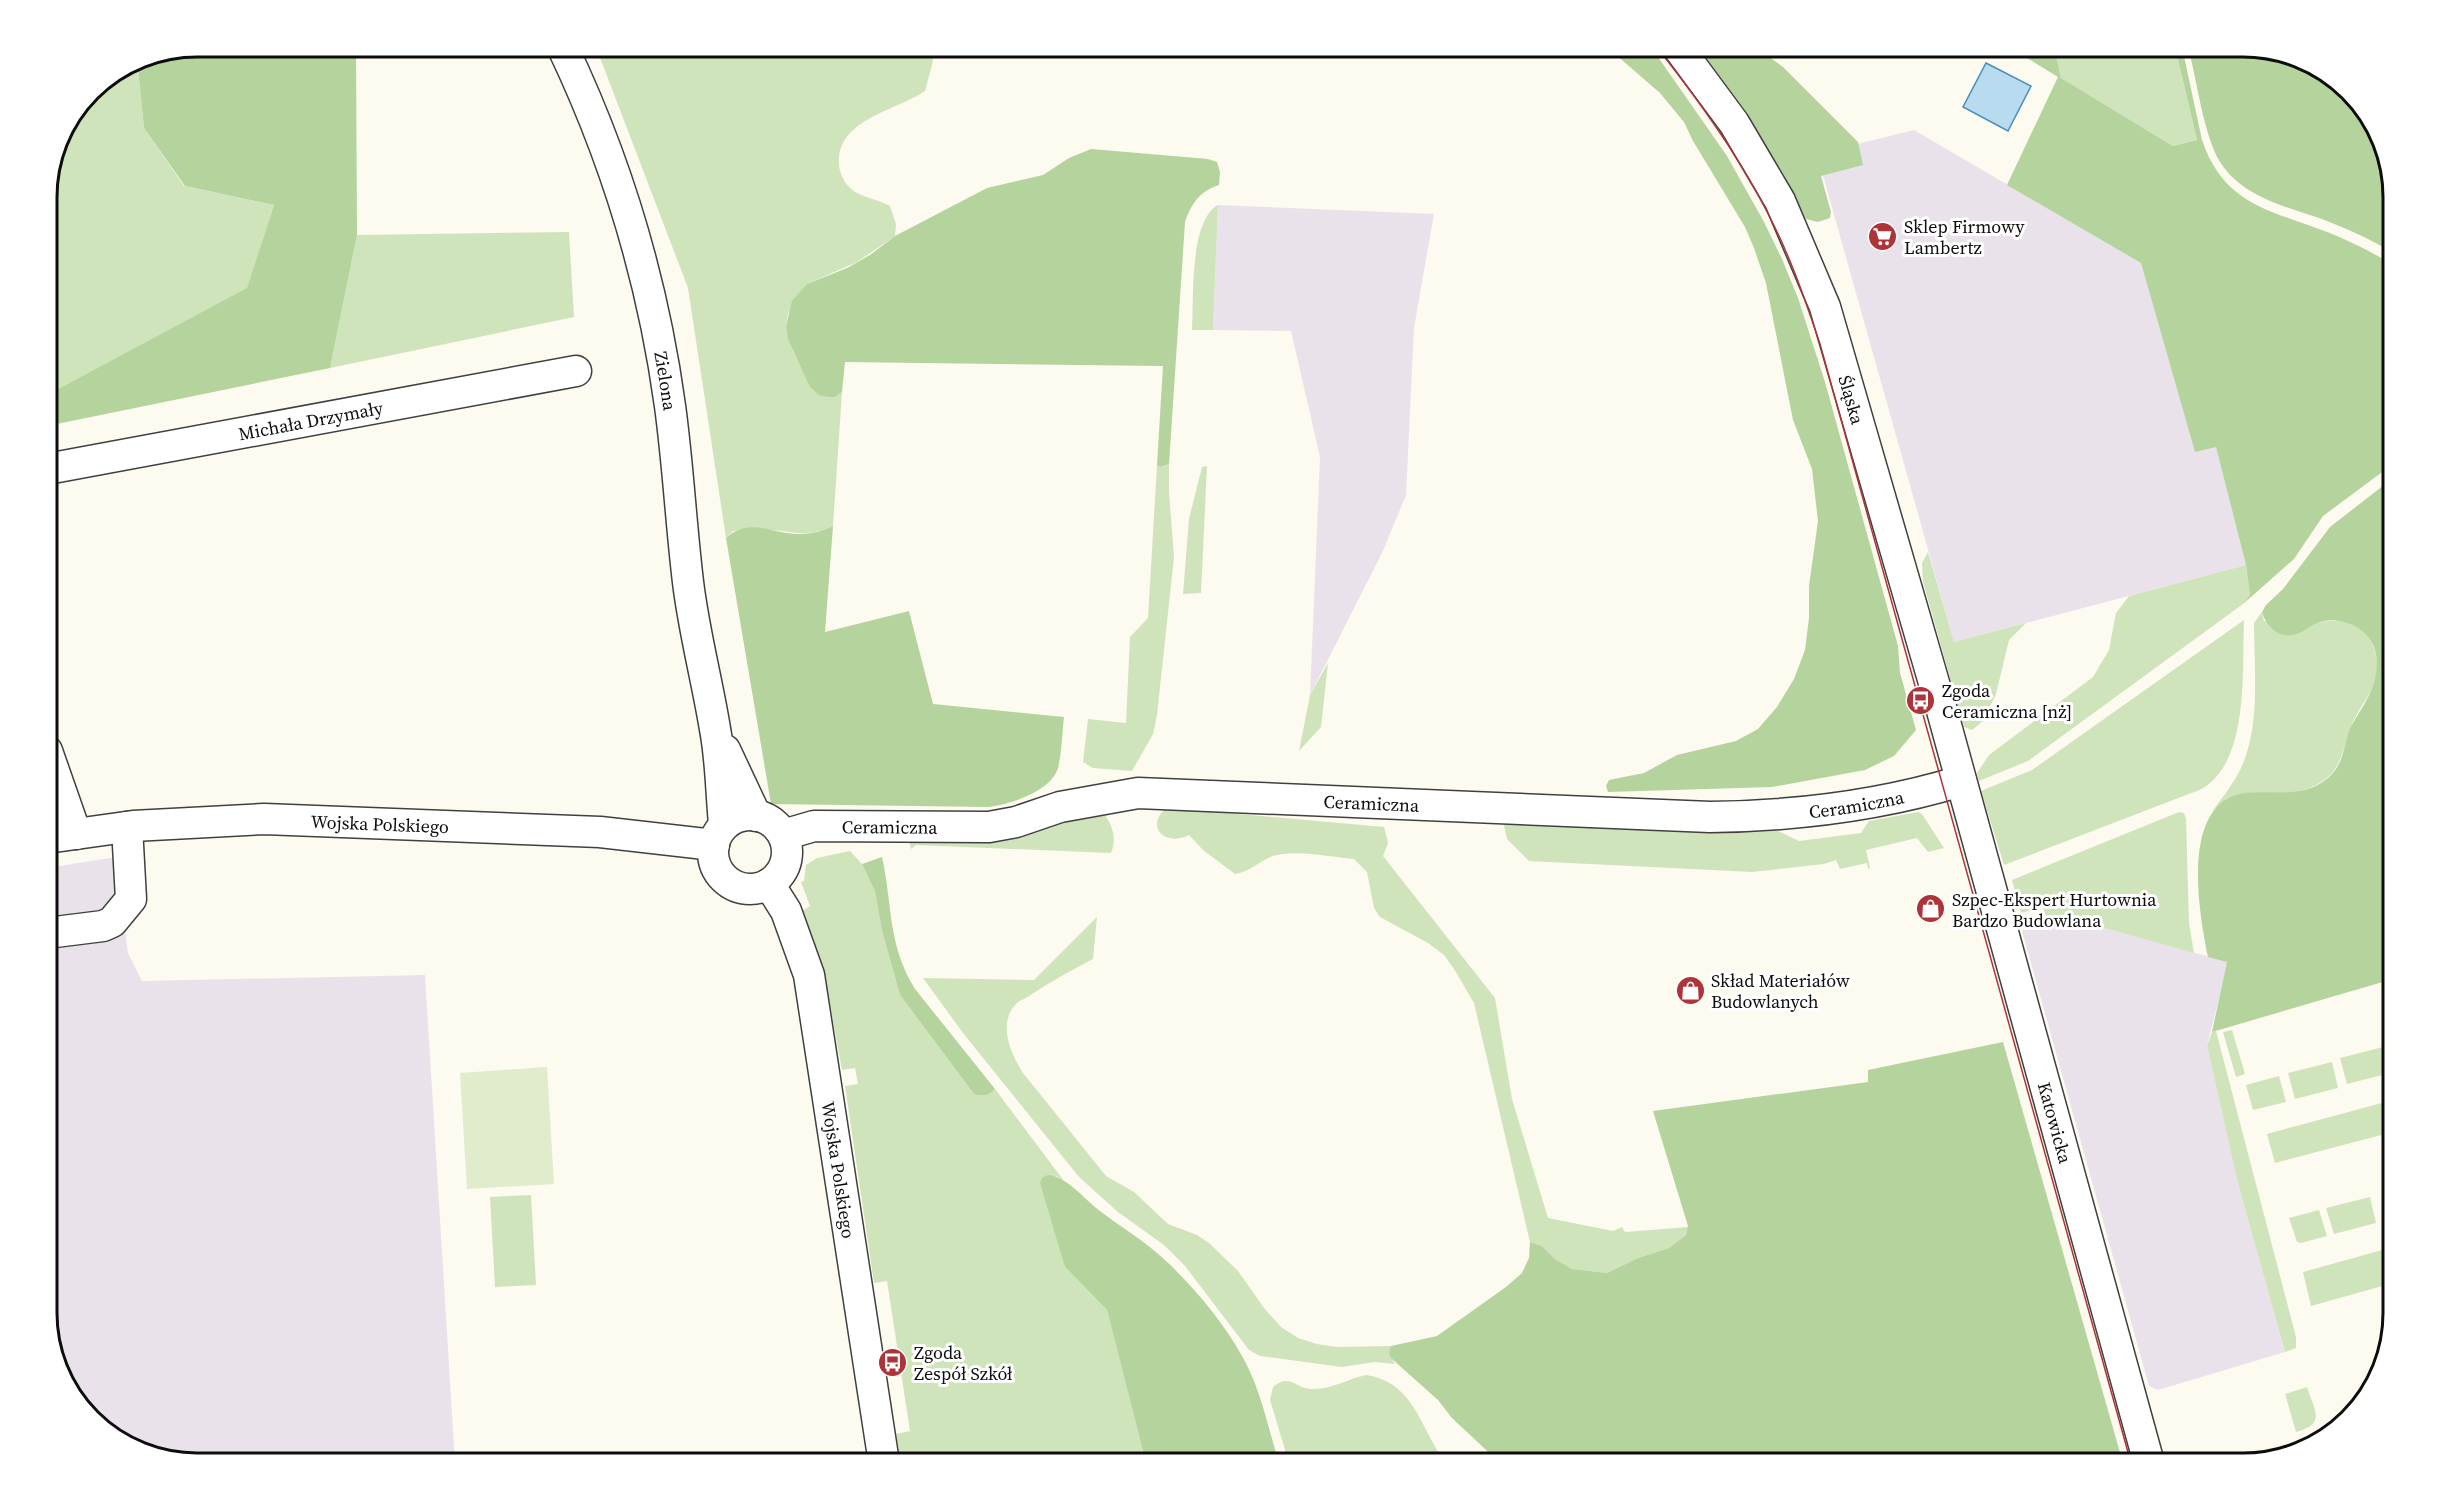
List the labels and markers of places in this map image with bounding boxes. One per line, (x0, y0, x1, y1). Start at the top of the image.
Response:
place label: Sklep Firmowy Lambertz (1904, 214, 2025, 260)
supermarket icon: Sklep Firmowy Lambertz (1867, 220, 1899, 252)
place label: Zgoda Ceramiczna [nż] (1942, 678, 2072, 724)
bus stop icon: Zgoda Ceramiczna [nż] (1905, 684, 1937, 716)
place label: Szpec-Ekspert Hurtownia Bardzo Budowlana (1952, 887, 2157, 933)
shop icon: Szpec-Ekspert Hurtownia Bardzo Budowlana (1915, 893, 1947, 925)
place label: Skład Materiałów Budowlanych (1711, 968, 1850, 1014)
shop icon: Skład Materiałów Budowlanych (1674, 974, 1706, 1006)
place label: Zgoda Zespół Szkół (914, 1340, 1012, 1386)
bus stop icon: Zgoda Zespół Szkół (877, 1346, 909, 1378)

